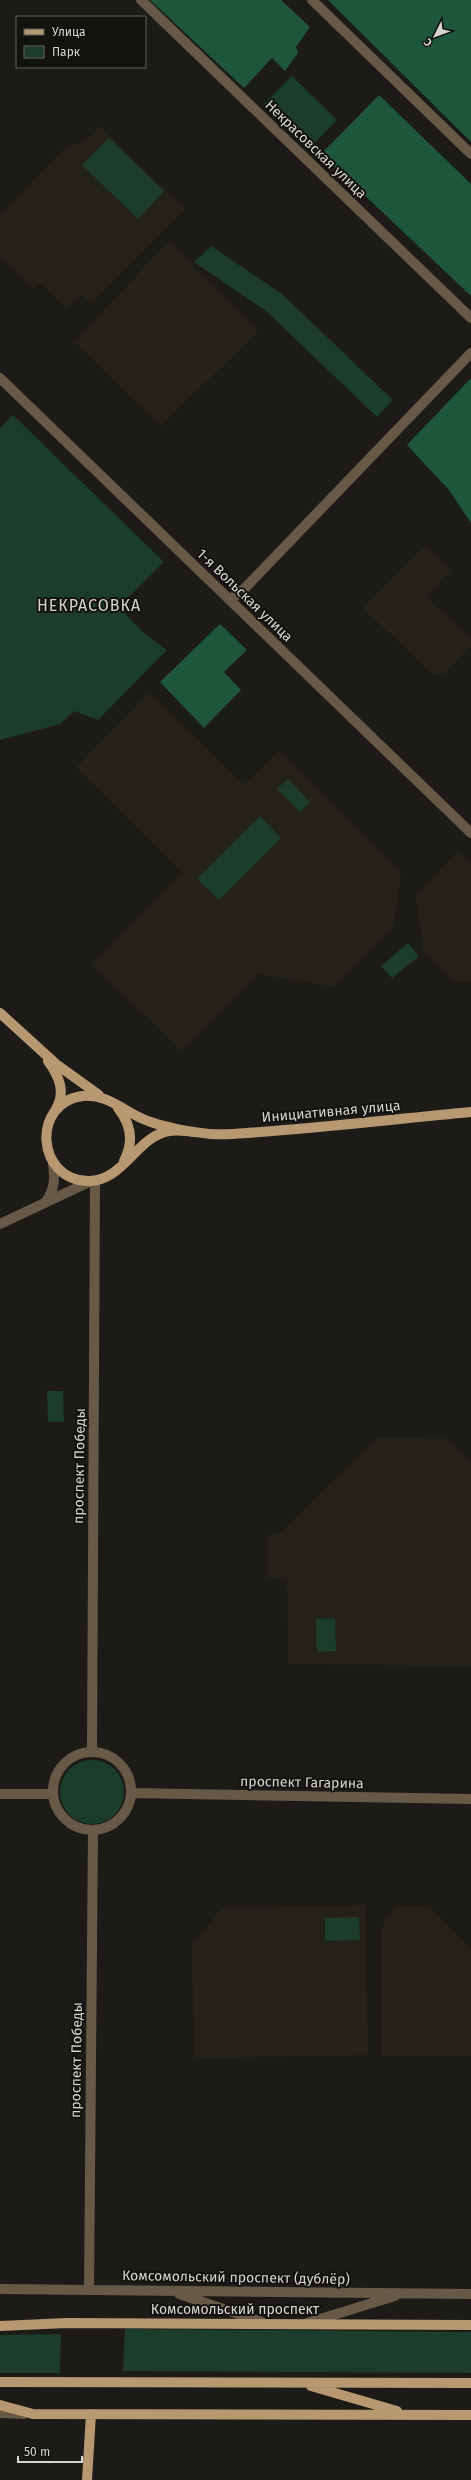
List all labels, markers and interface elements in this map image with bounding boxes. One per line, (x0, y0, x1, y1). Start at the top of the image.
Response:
legend (16, 16, 146, 68)
north arrow (415, 16, 455, 56)
text: Улица (52, 25, 86, 39)
text: С (421, 35, 435, 49)
text: Парк (52, 45, 81, 59)
street label: Некрасовская улица (261, 97, 370, 202)
street label: 1-я Вольская улица (193, 545, 296, 645)
district label: НЕКРАСОВКА (37, 596, 141, 615)
street label: Инициативная улица (261, 1097, 401, 1126)
street label: проспект Победы (70, 1408, 89, 1524)
street label: проспект Гагарина (240, 1773, 364, 1792)
street label: проспект Победы (67, 2002, 86, 2118)
street label: Комсомольский проспект (дублёр) (122, 2267, 350, 2288)
street label: Комсомольский проспект (151, 2301, 320, 2318)
scale bar (18, 2438, 82, 2464)
text: 50 m (24, 2445, 50, 2459)

